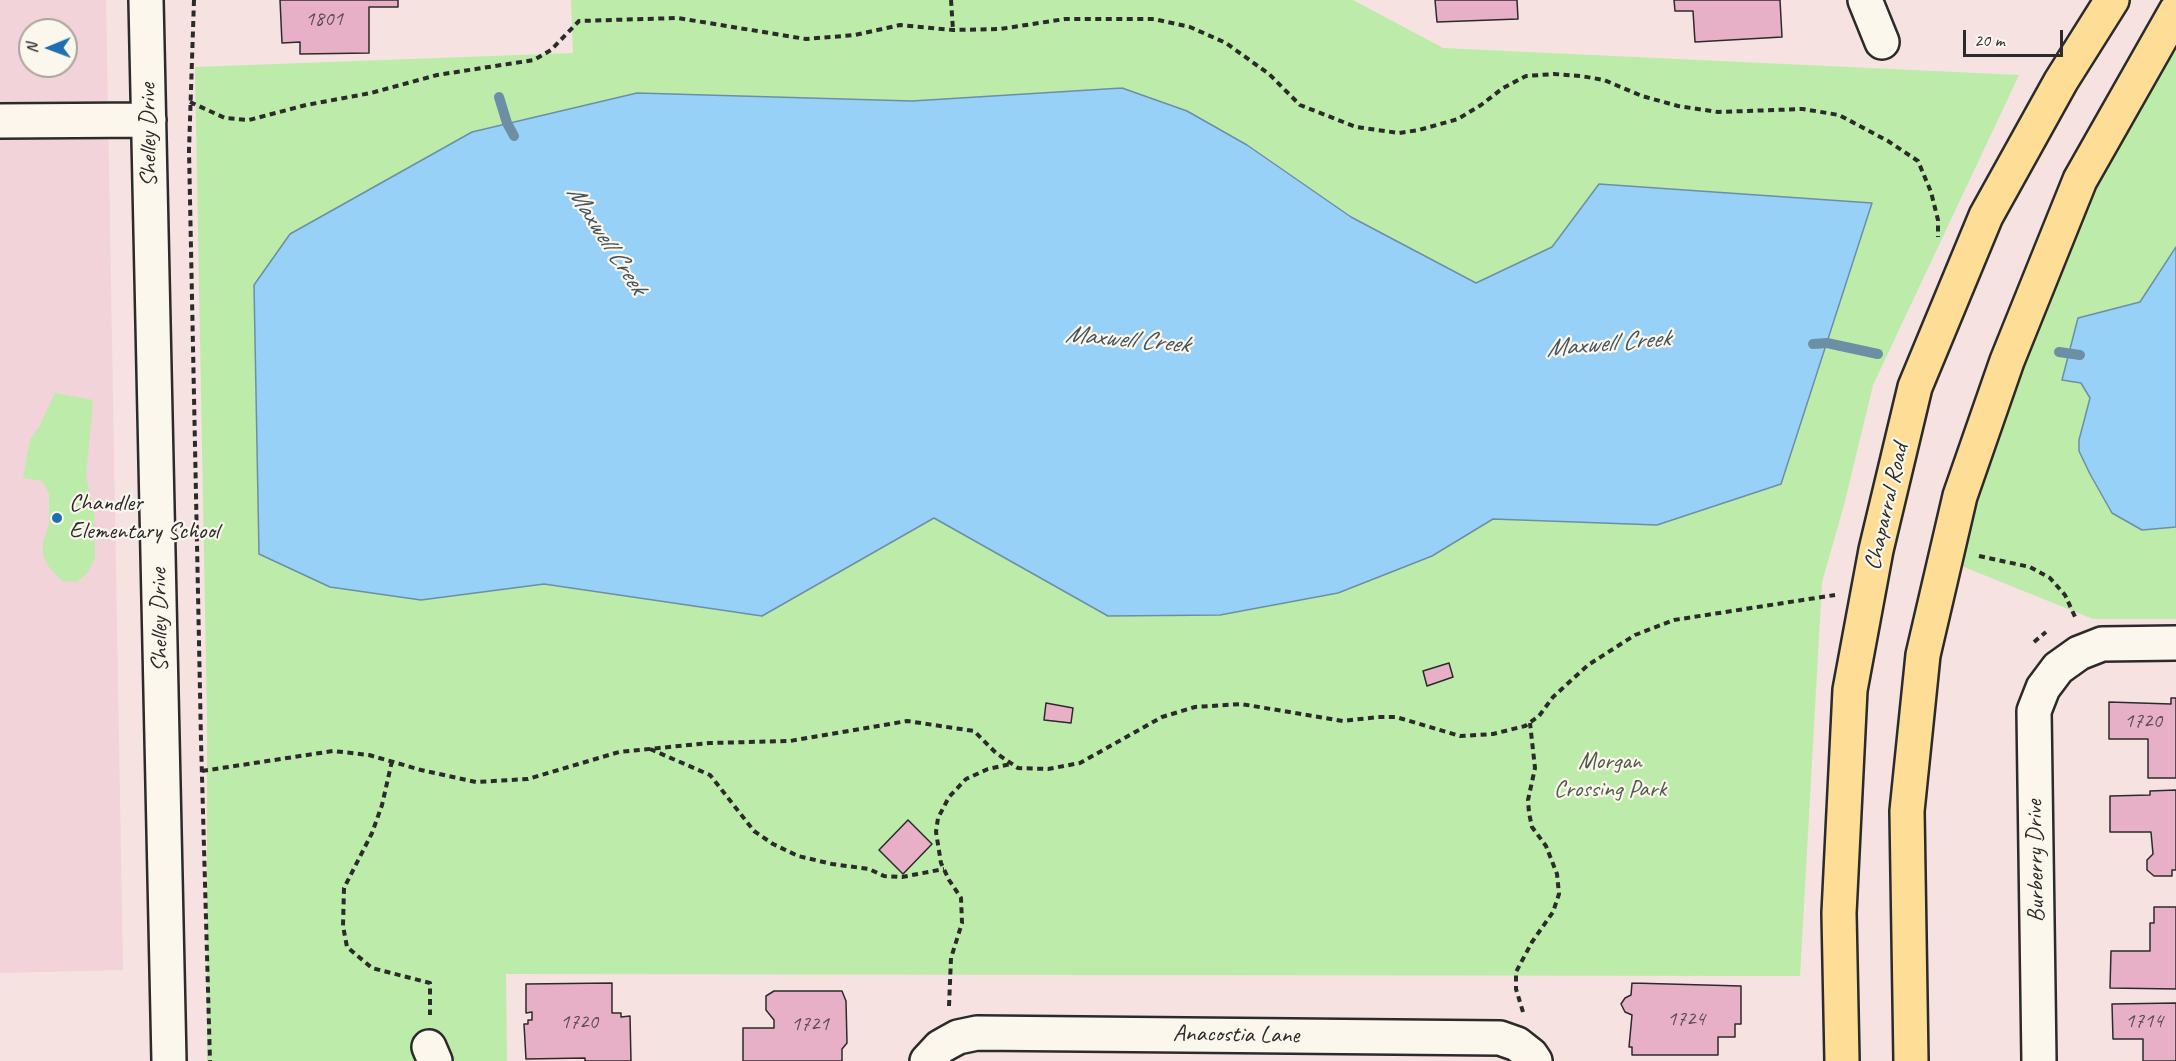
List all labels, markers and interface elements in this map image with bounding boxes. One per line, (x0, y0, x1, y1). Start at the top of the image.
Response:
house number: 1801 (305, 6, 343, 32)
north arrow (18, 18, 78, 78)
scale bar (1966, 18, 2066, 56)
text: 20 m (1974, 29, 2005, 51)
text: N (22, 43, 42, 53)
street label: Shelley Drive (134, 83, 164, 187)
water label: Maxwell Creek (559, 180, 653, 300)
water label: Maxwell Creek (1064, 319, 1190, 361)
water label: Maxwell Creek (1545, 323, 1671, 365)
street label: Chaparral Road (1858, 441, 1916, 573)
place label: Chandler Elementary School (69, 490, 219, 546)
marker: Chandler Elementary School (50, 511, 64, 525)
street label: Shelley Drive (145, 568, 175, 672)
house number: 1720 (2124, 708, 2162, 734)
park label: Morgan Crossing Park (1554, 748, 1666, 804)
street label: Burberry Drive (2021, 799, 2051, 923)
house number: 1724 (1667, 1006, 1705, 1032)
house number: 1714 (2125, 1008, 2163, 1034)
house number: 1720 (560, 1009, 598, 1035)
house number: 1721 (791, 1011, 829, 1037)
street label: Anacostia Lane (1173, 1020, 1299, 1050)

